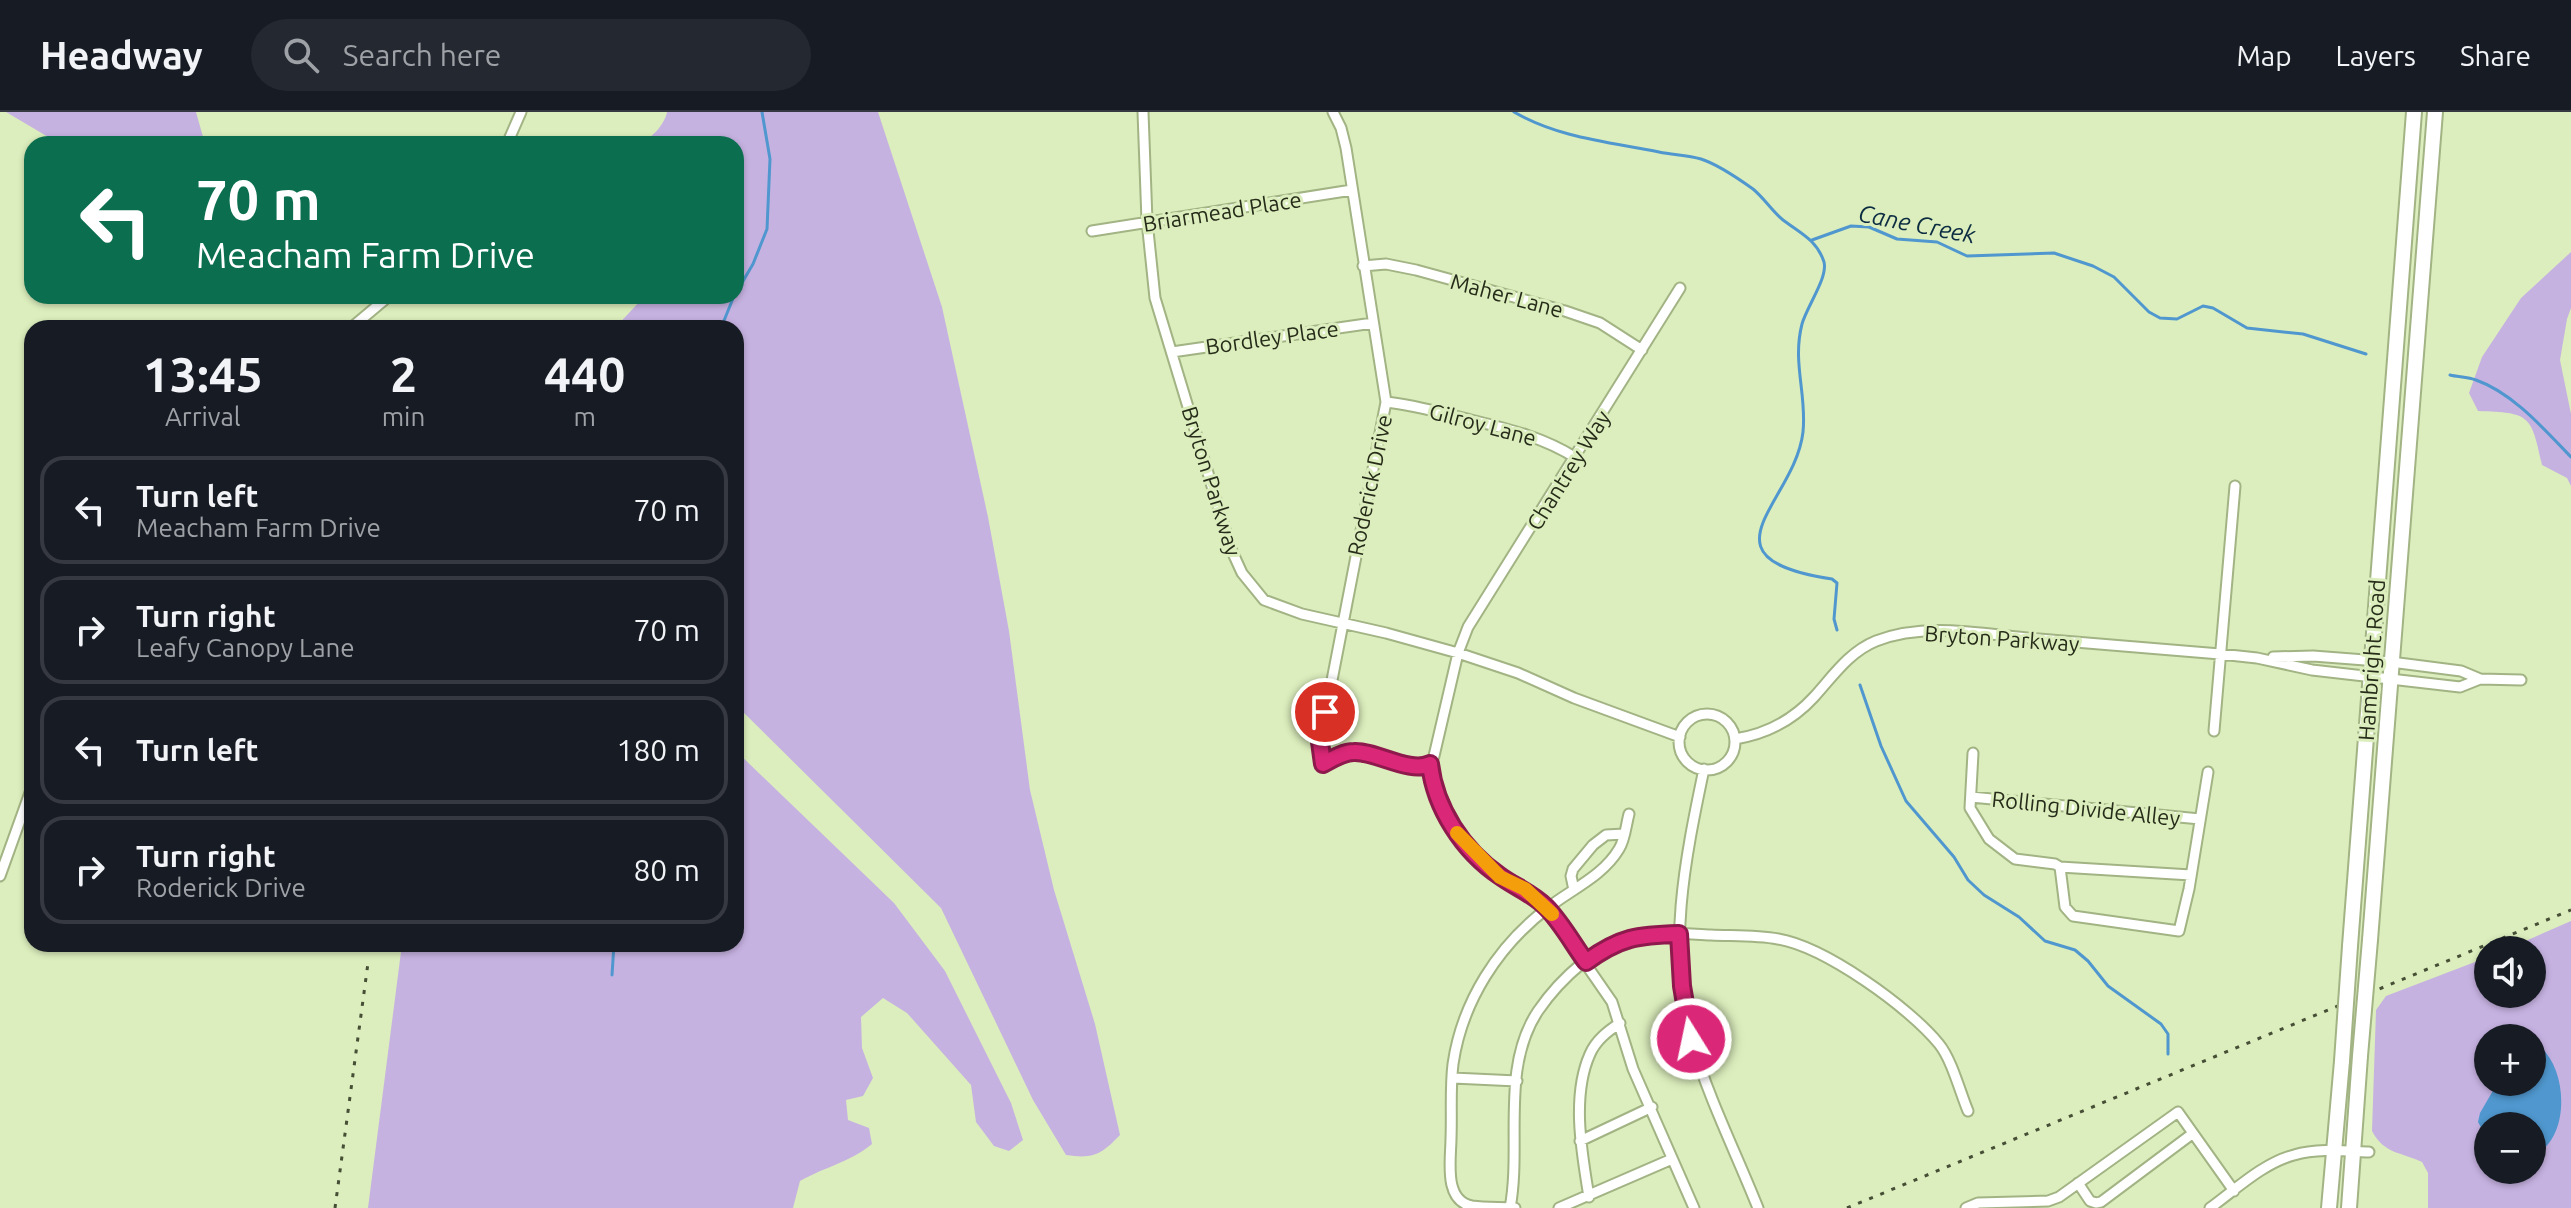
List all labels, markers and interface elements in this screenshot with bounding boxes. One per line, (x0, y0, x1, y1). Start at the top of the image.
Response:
search box (251, 19, 811, 91)
icon: search (279, 33, 323, 77)
text: Headway (40, 34, 203, 76)
text: Search here (343, 38, 501, 72)
text: Map (2236, 40, 2292, 71)
text: Layers (2336, 40, 2416, 71)
text: Share (2460, 40, 2531, 71)
icon: left (64, 168, 168, 272)
text: 70 m (196, 168, 321, 231)
street label: Briarmead Place (1141, 186, 1303, 236)
water label: Cane Creek (1856, 199, 1979, 249)
text: Meacham Farm Drive (196, 234, 535, 275)
street label: Maher Lane (1448, 268, 1566, 322)
street label: Bordley Place (1204, 315, 1340, 359)
text: 13:45 (143, 347, 263, 401)
text: 2 (390, 347, 417, 401)
text: 440 (544, 347, 625, 401)
street label: Gilroy Lane (1427, 398, 1539, 450)
text: Arrival (165, 402, 241, 431)
text: min (382, 402, 425, 431)
text: m (573, 402, 596, 431)
street label: Bryton Parkway (1177, 403, 1247, 559)
street label: Chantrey Way (1521, 405, 1615, 534)
street label: Roderick Drive (1342, 412, 1396, 558)
text: Turn left (136, 479, 258, 513)
icon: left (68, 488, 112, 532)
text: 70 m (633, 493, 700, 527)
text: Meacham Farm Drive (136, 513, 381, 542)
street label: Hambright Road (2353, 578, 2389, 742)
text: Turn right (136, 599, 276, 633)
icon: right (68, 608, 112, 652)
text: 70 m (633, 613, 700, 647)
street label: Bryton Parkway (1924, 620, 2081, 656)
text: Leafy Canopy Lane (136, 633, 355, 662)
pin (1291, 678, 1359, 746)
icon: arrive (1303, 690, 1347, 734)
icon: left (68, 728, 112, 772)
text: Turn left (136, 733, 258, 767)
text: 180 m (616, 733, 700, 767)
street label: Rolling Divide Alley (1991, 786, 2182, 830)
text: Turn right (136, 839, 276, 873)
icon: right (68, 848, 112, 892)
text: 80 m (633, 853, 700, 887)
text: Roderick Drive (136, 873, 306, 902)
map controls (2474, 936, 2546, 1184)
button: sound (2474, 936, 2546, 1008)
position arrow (1649, 997, 1733, 1081)
button: + (2474, 1024, 2546, 1096)
button: − (2474, 1112, 2546, 1184)

